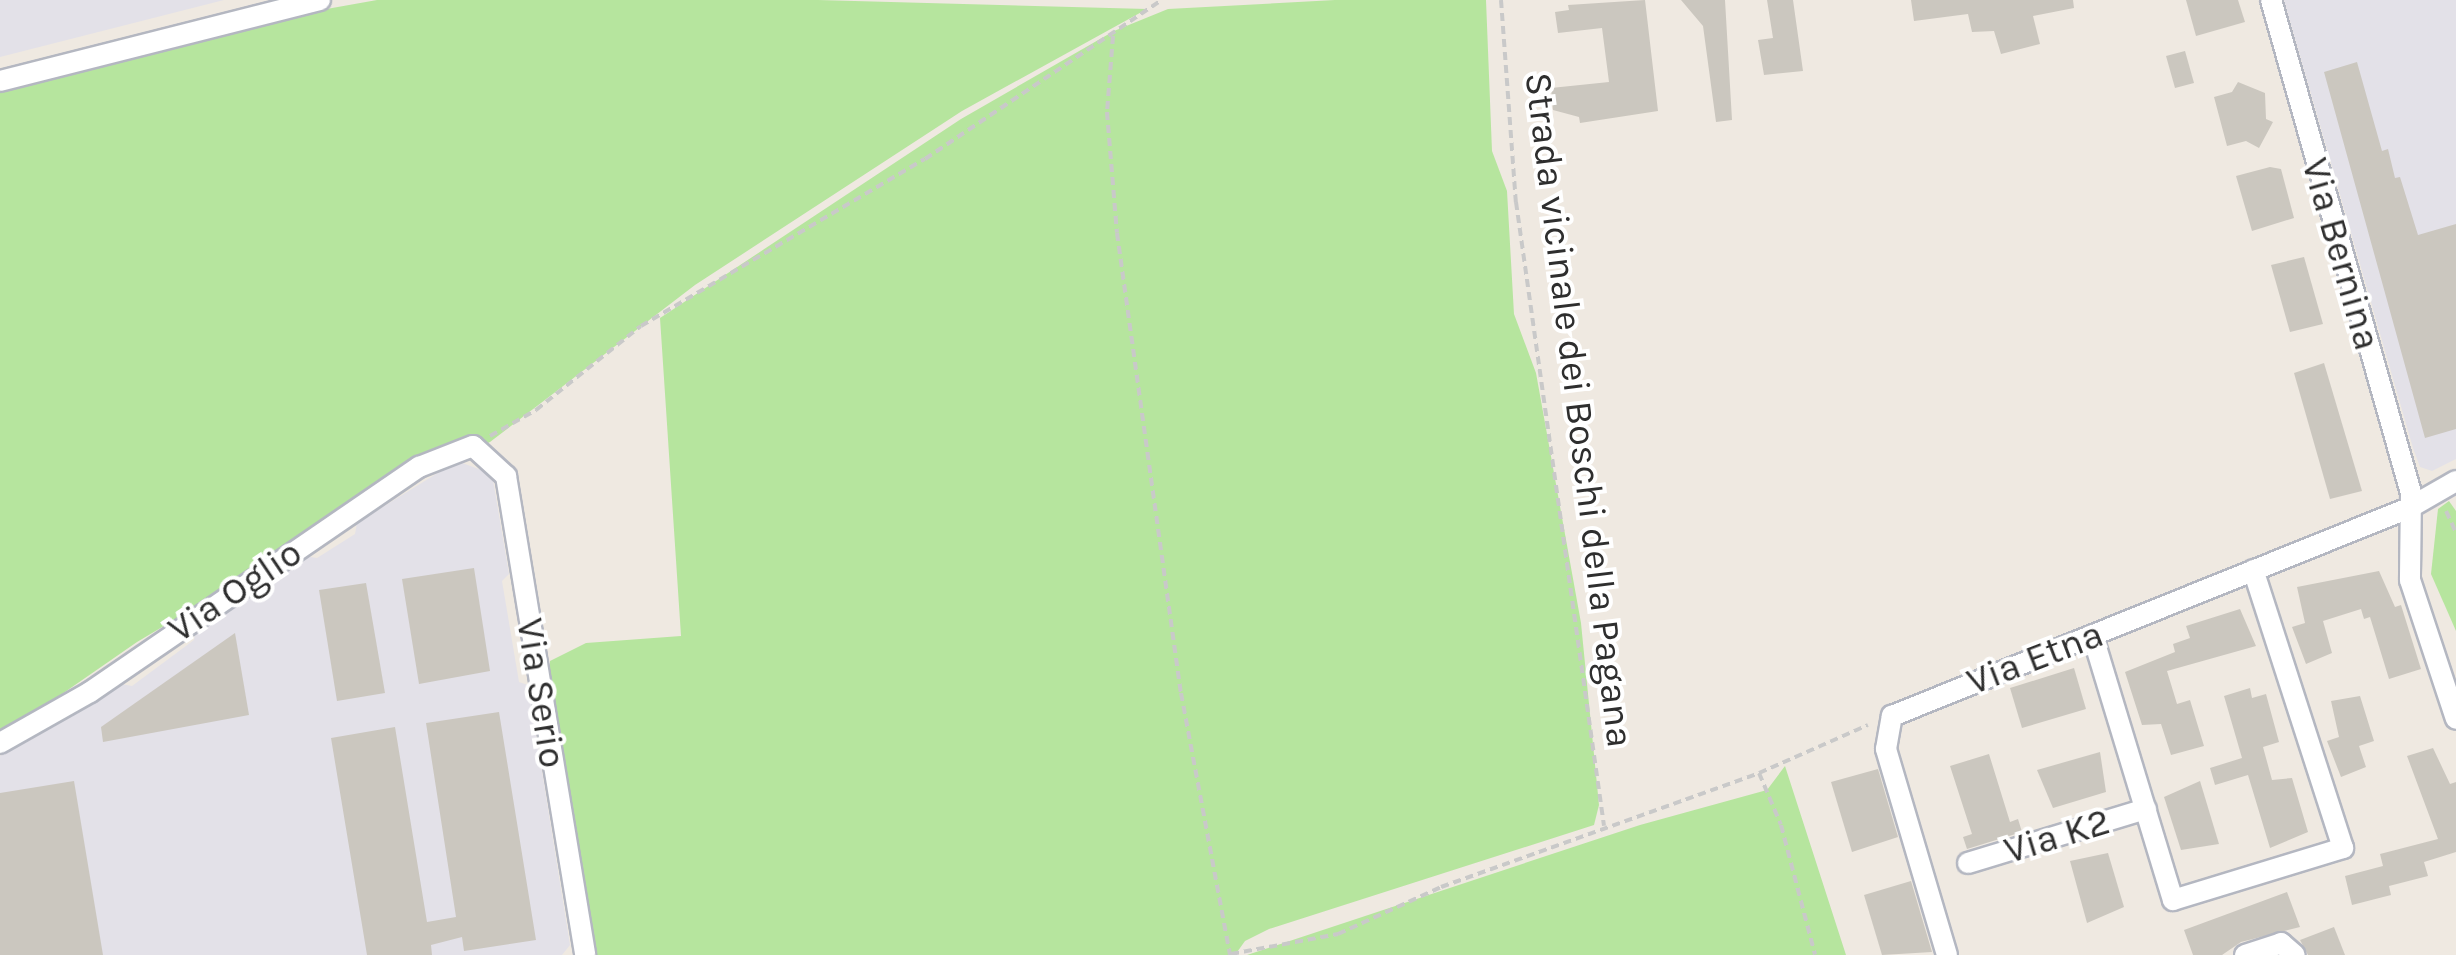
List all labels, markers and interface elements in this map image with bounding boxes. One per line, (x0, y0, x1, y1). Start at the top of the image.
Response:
street label: Strada vicinale dei Boschi della Pagana (1515, 70, 1643, 750)
street label: Via Bernina (2292, 153, 2390, 355)
street label: Via Oglio (160, 530, 310, 652)
street label: Via Etna (1960, 611, 2110, 705)
street label: Via Serio (507, 615, 575, 771)
street label: Via K2 (1999, 798, 2115, 874)

